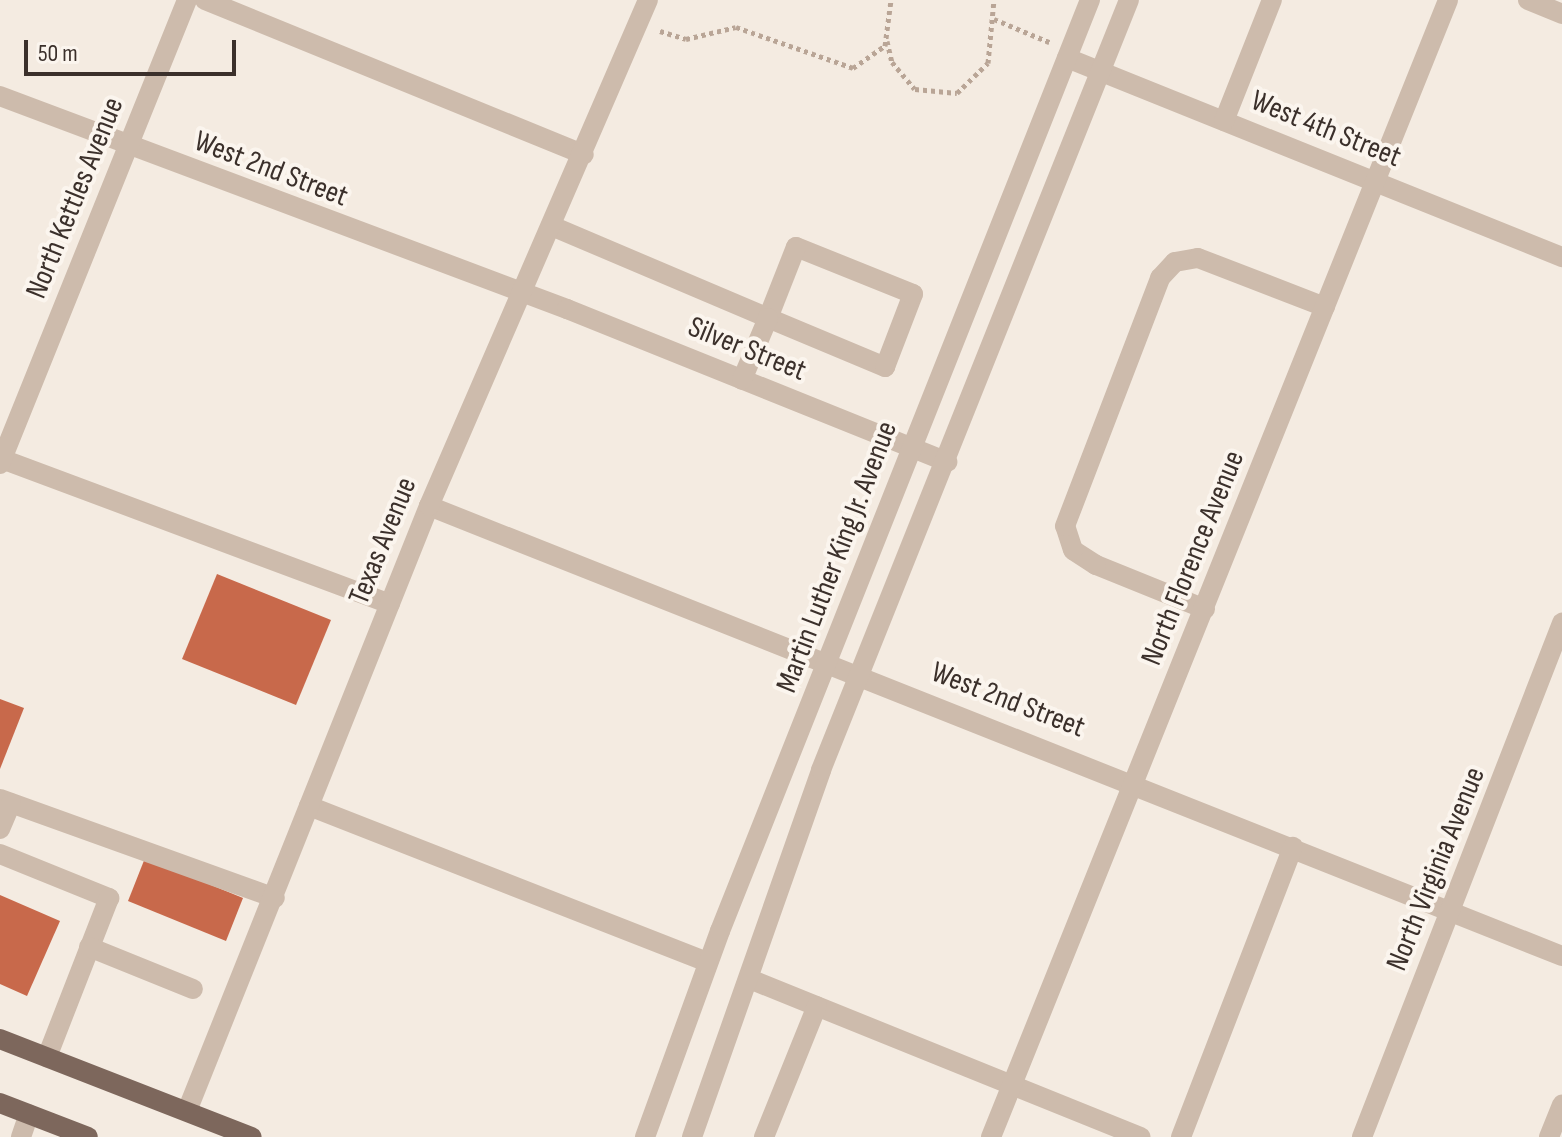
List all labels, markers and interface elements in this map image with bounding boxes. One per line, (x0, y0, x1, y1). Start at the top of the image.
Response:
scale bar (28, 24, 240, 74)
text: 50 m (38, 39, 78, 68)
street label: West 4th Street (1246, 83, 1406, 175)
street label: North Kettles Avenue (18, 92, 132, 304)
street label: West 2nd Street (189, 123, 353, 215)
street label: Silver Street (683, 309, 811, 389)
street label: Martin Luther King Jr. Avenue (769, 416, 905, 698)
street label: North Florence Avenue (1134, 446, 1252, 670)
street label: Texas Avenue (341, 472, 425, 610)
street label: West 2nd Street (926, 654, 1090, 746)
street label: North Virginia Avenue (1379, 762, 1493, 976)

